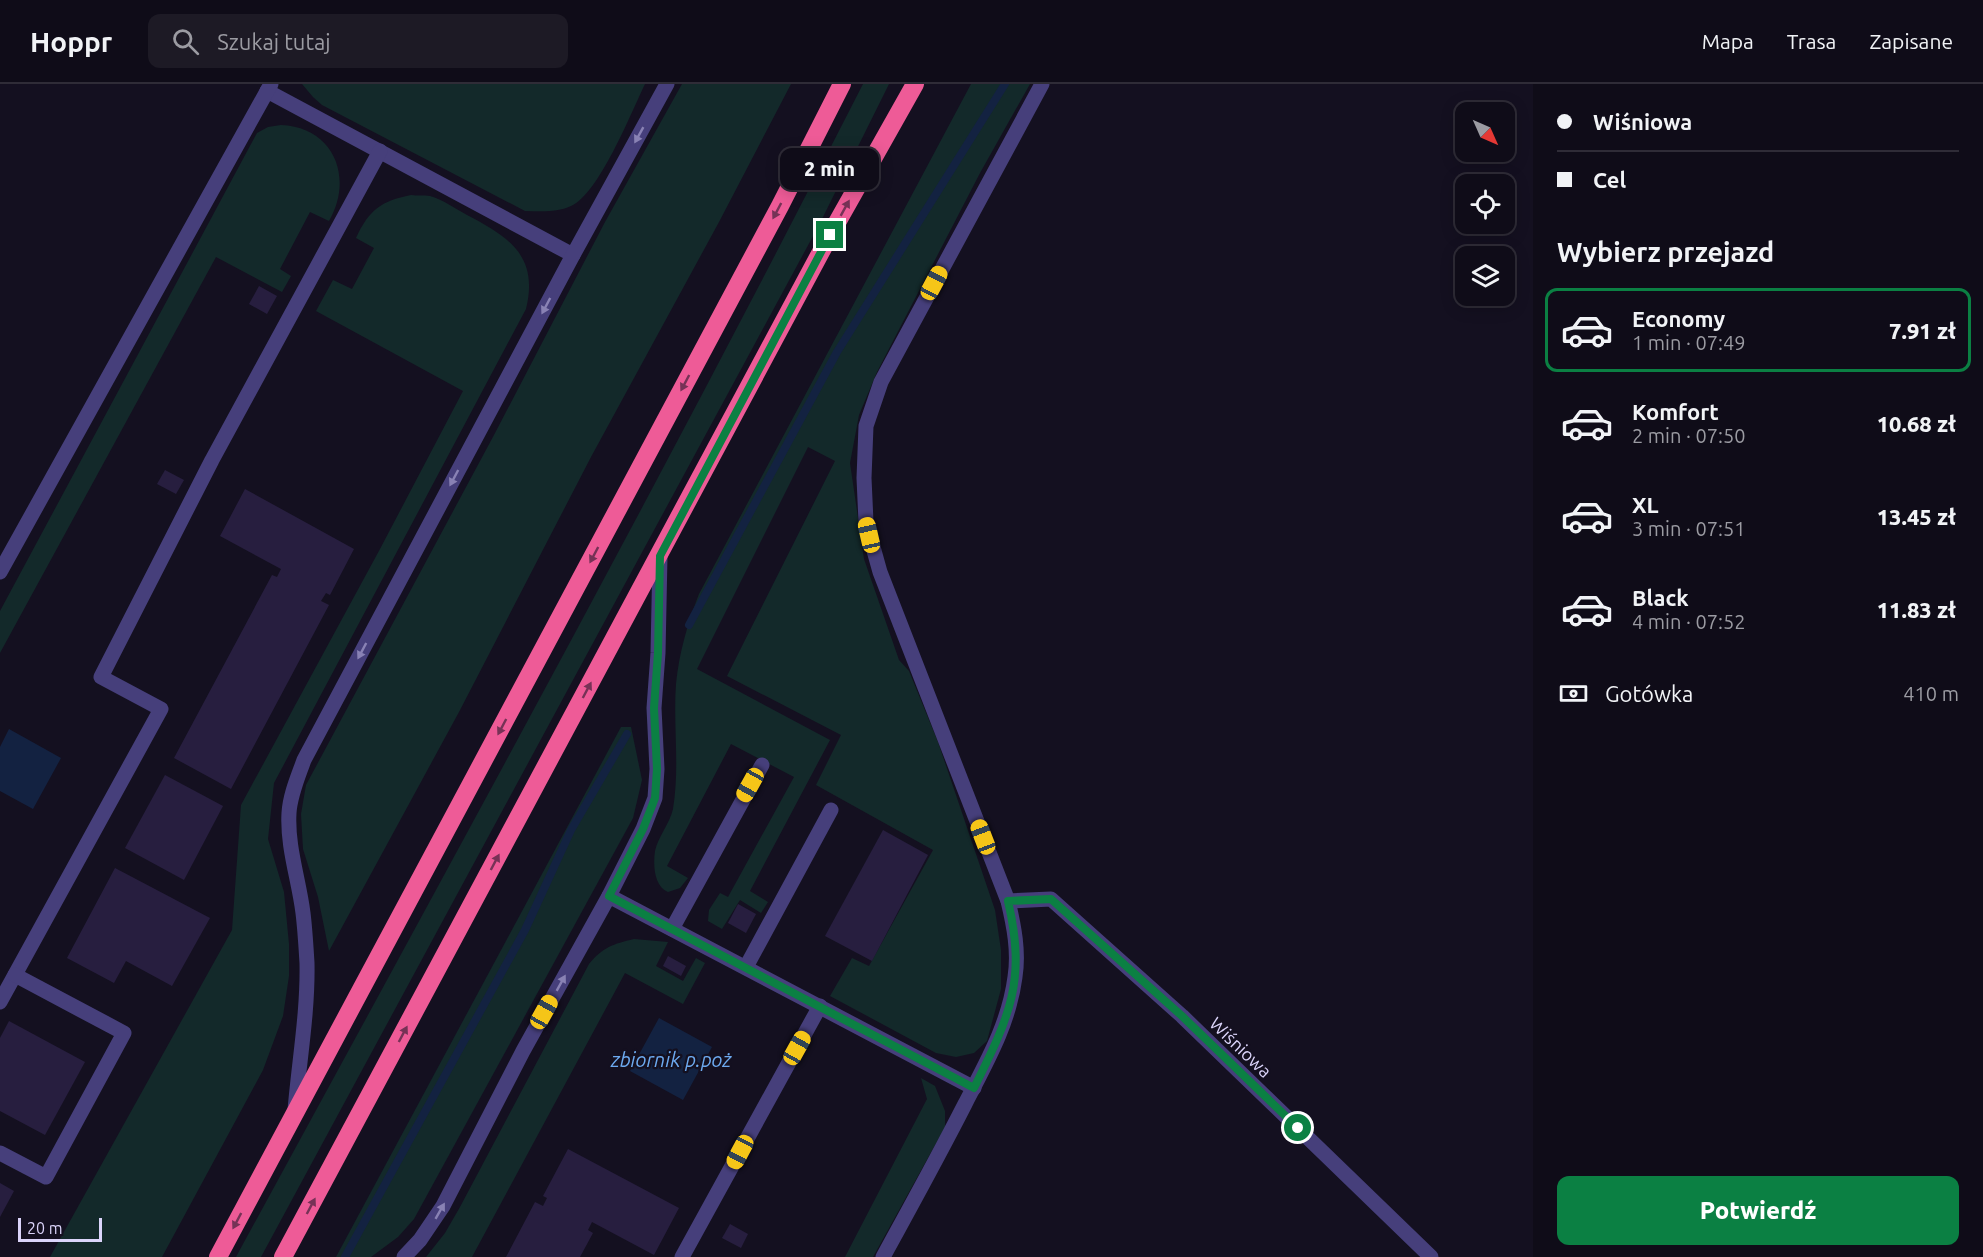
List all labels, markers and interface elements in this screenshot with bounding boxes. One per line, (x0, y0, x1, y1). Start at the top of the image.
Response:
search box (148, 14, 568, 68)
icon: search (169, 25, 202, 58)
text: Hoppr (30, 26, 112, 57)
text: Szukaj tutaj (217, 29, 331, 54)
text: Mapa (1702, 29, 1754, 53)
text: Trasa (1787, 29, 1836, 53)
text: Zapisane (1869, 29, 1953, 53)
north arrow (1455, 102, 1515, 162)
map controls (1455, 102, 1515, 306)
text: Wiśniowa (1593, 109, 1692, 134)
one-way arrow (634, 127, 644, 144)
callout: 2 min (780, 148, 880, 190)
text: 2 min (804, 157, 855, 180)
text: Cel (1593, 167, 1626, 192)
button: locate (1455, 174, 1515, 234)
one-way arrow (840, 199, 850, 216)
one-way arrow (772, 202, 782, 219)
route end (816, 221, 843, 248)
text: Wybierz przejazd (1557, 237, 1774, 267)
button: layers (1455, 246, 1515, 306)
car (918, 263, 950, 303)
one-way arrow (541, 298, 550, 315)
icon: car (1560, 303, 1614, 357)
text: Economy (1632, 306, 1725, 331)
text: 7.91 zł (1889, 318, 1956, 343)
text: 1 min · 07:49 (1632, 331, 1746, 354)
one-way arrow (680, 374, 690, 391)
icon: car (1560, 396, 1614, 450)
text: Komfort (1632, 399, 1719, 424)
text: 10.68 zł (1877, 411, 1956, 436)
text: 2 min · 07:50 (1632, 424, 1746, 447)
one-way arrow (449, 470, 459, 487)
icon: car (1560, 489, 1614, 543)
text: XL (1632, 492, 1659, 517)
text: 13.45 zł (1877, 504, 1956, 529)
car (856, 515, 882, 555)
text: 3 min · 07:51 (1632, 517, 1746, 540)
one-way arrow (589, 546, 598, 563)
icon: car (1560, 582, 1614, 636)
text: Black (1632, 585, 1689, 610)
text: 11.83 zł (1877, 597, 1956, 622)
text: 4 min · 07:52 (1632, 610, 1746, 633)
one-way arrow (357, 642, 367, 659)
icon: cash (1557, 677, 1590, 710)
one-way arrow (582, 681, 592, 698)
text: Gotówka (1605, 681, 1693, 706)
text: 410 m (1903, 682, 1959, 705)
one-way arrow (497, 718, 507, 735)
car (733, 765, 767, 805)
car (968, 817, 998, 857)
one-way arrow (490, 853, 500, 870)
one-way arrow (556, 974, 566, 991)
car (527, 992, 561, 1032)
street label: Wiśniowa (1206, 1013, 1276, 1081)
one-way arrow (398, 1025, 408, 1042)
car (780, 1028, 814, 1068)
water label: zbiornik p.poż (610, 1048, 732, 1071)
route start (1284, 1114, 1311, 1141)
car (724, 1132, 756, 1172)
button: Potwierdź (1557, 1176, 1959, 1245)
one-way arrow (306, 1197, 316, 1214)
one-way arrow (435, 1202, 445, 1219)
one-way arrow (232, 1213, 242, 1230)
scale bar (18, 1215, 102, 1242)
text: 20 m (27, 1219, 63, 1237)

